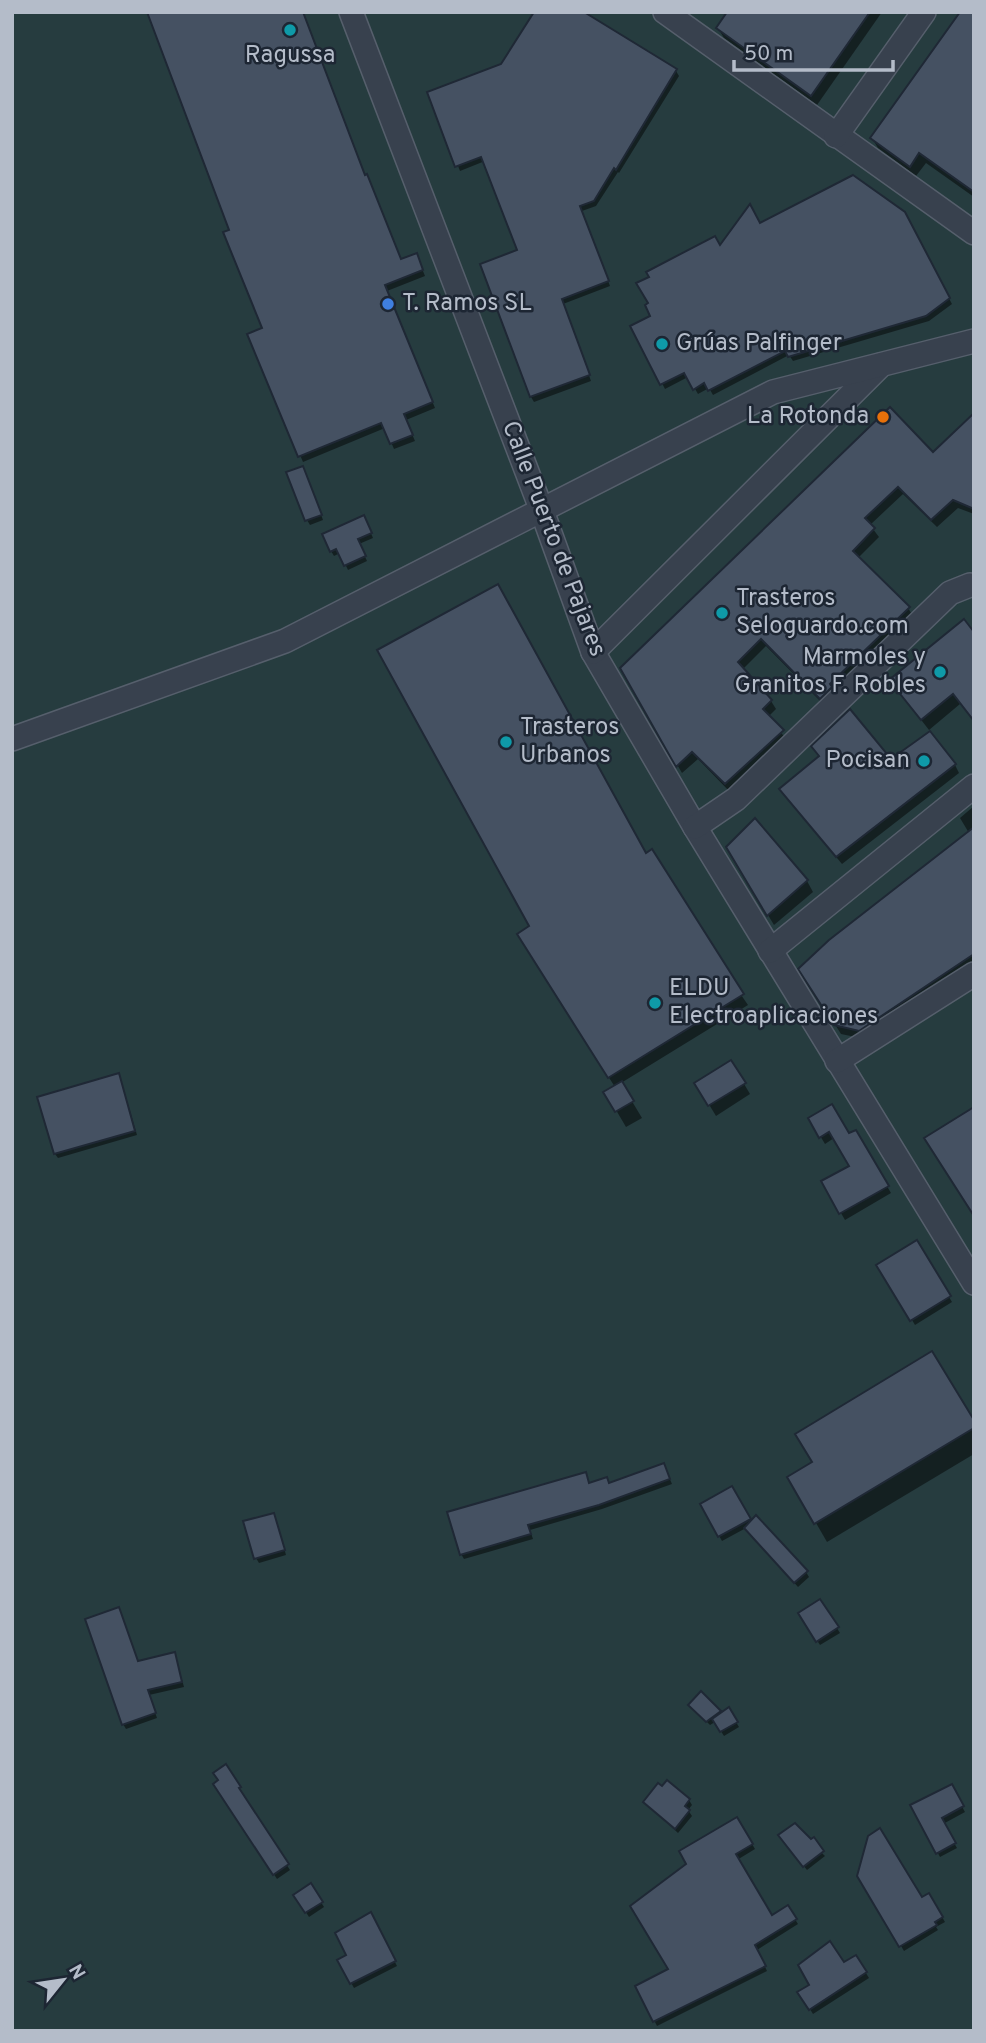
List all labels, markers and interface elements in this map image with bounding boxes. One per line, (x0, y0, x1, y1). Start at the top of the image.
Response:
marker: Ragussa (282, 22, 298, 38)
scale bar (734, 28, 893, 72)
place label: Ragussa (245, 41, 335, 71)
text: 50 m (744, 41, 793, 68)
place label: T. Ramos SL (402, 289, 532, 319)
marker: T. Ramos SL (380, 296, 396, 312)
place label: Grúas Palfinger (676, 329, 842, 359)
marker: Grúas Palfinger (654, 336, 670, 352)
place label: La Rotonda (747, 402, 869, 432)
marker: La Rotonda (875, 409, 891, 425)
street label: Calle Puerto de Pajares (494, 417, 612, 661)
place label: Trasteros Seloguardo.com (736, 584, 909, 642)
marker: Trasteros Seloguardo.com (714, 605, 730, 621)
place label: Marmoles y Granitos F. Robles (734, 643, 926, 701)
marker: Marmoles y Granitos F. Robles (932, 664, 948, 680)
place label: Trasteros Urbanos (520, 713, 620, 771)
marker: Trasteros Urbanos (498, 734, 514, 750)
place label: Pocisan (825, 746, 910, 776)
marker: Pocisan (916, 753, 932, 769)
place label: ELDU Electroaplicaciones (669, 974, 878, 1032)
marker: ELDU Electroaplicaciones (647, 995, 663, 1011)
north arrow (28, 1945, 98, 2015)
text: N (62, 1961, 90, 1984)

